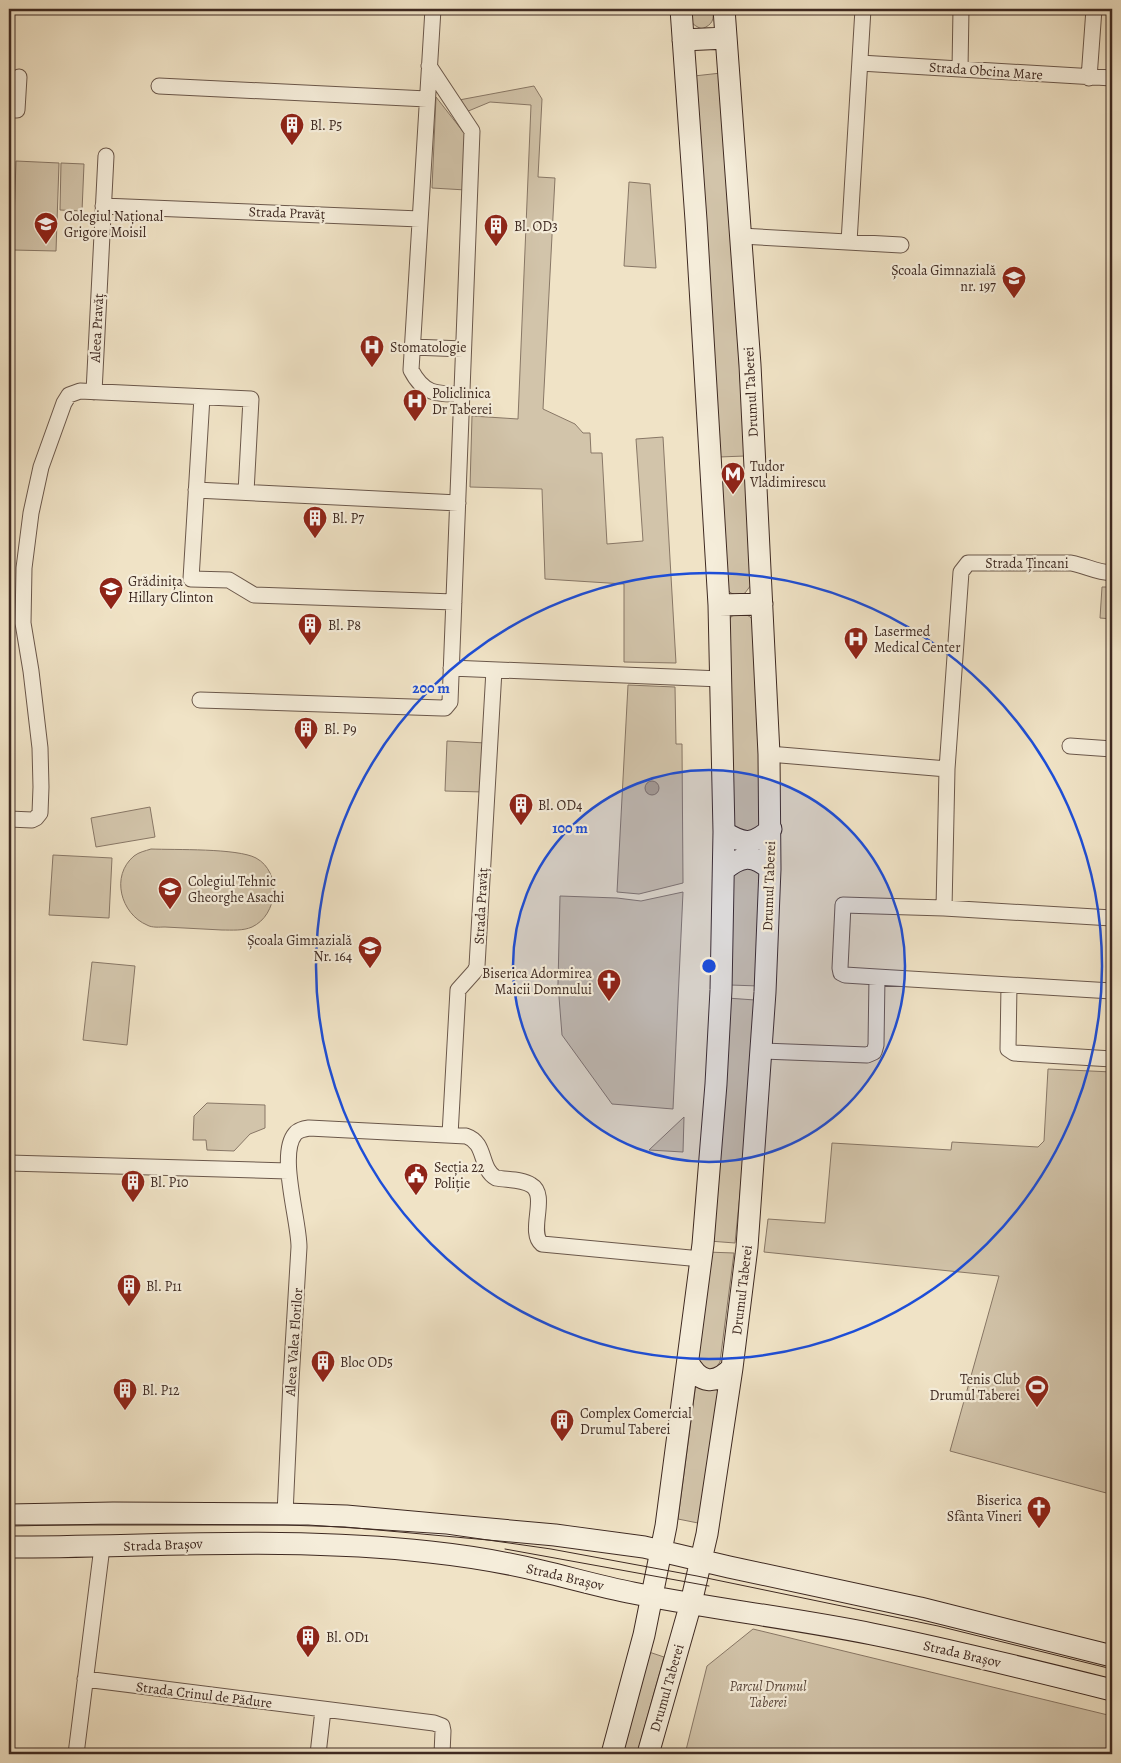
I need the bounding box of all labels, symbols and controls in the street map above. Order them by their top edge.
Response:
street label: Strada Obcina Mare [928,58,1044,84]
building icon: Bl. P5 [279,112,305,146]
place label: Bl. P5 [310,116,342,135]
street label: Strada Pravăț [248,202,326,224]
place label: Colegiul Național Grigore Moisil [64,207,164,242]
school or university icon: Colegiul Național Grigore Moisil [33,211,59,245]
building icon: Bl. OD3 [483,213,509,247]
place label: Bl. OD3 [514,217,558,236]
place label: Școala Gimnazială nr. 197 [891,261,996,296]
school or university icon: Școala Gimnazială nr. 197 [1001,265,1027,299]
street label: Aleea Pravăț [86,292,108,364]
hospital icon: Stomatologie [359,334,385,368]
place label: Stomatologie [390,338,466,357]
street label: Drumul Taberei [739,346,763,438]
place label: Policlinica Dr Taberei [432,384,492,419]
hospital icon: Policlinica Dr Taberei [402,388,428,422]
place label: Tudor Vladimirescu [749,457,826,492]
metro station icon: Tudor Vladimirescu [720,461,746,495]
building icon: Bl. P7 [302,505,328,539]
place label: Bl. P7 [332,509,364,528]
street label: Strada Țincani [985,554,1069,573]
place label: Grădinița Hillary Clinton [128,572,214,607]
school or university icon: Grădinița Hillary Clinton [98,576,124,610]
building icon: Bl. P8 [297,612,323,646]
place label: Bl. P8 [328,616,361,635]
place label: Lasermed Medical Center [874,622,961,657]
hospital icon: Lasermed Medical Center [843,626,869,660]
text: 200 m [412,678,450,698]
building icon: Bl. P9 [293,716,319,750]
place label: Bl. P9 [324,720,357,739]
building icon: Bl. OD4 [508,792,534,826]
place label: Bl. OD4 [538,796,582,815]
text: 100 m [552,818,588,838]
street label: Drumul Taberei [758,840,780,932]
street label: Strada Pravăț [470,867,493,945]
place label: Colegiul Tehnic Gheorghe Asachi [188,872,285,907]
school or university icon: Colegiul Tehnic Gheorghe Asachi [157,876,183,910]
place label: Școala Gimnazială Nr. 164 [247,931,352,966]
school or university icon: Școala Gimnazială Nr. 164 [357,935,383,969]
centre of rings [700,957,718,975]
place label: Biserica Adormirea Maicii Domnului [482,964,592,999]
church icon: Biserica Adormirea Maicii Domnului [596,968,622,1002]
place label: Secția 22 Poliție [434,1158,485,1193]
public building icon: Secția 22 Poliție [403,1162,429,1196]
building icon: Bl. P10 [120,1169,146,1203]
place label: Bl. P10 [150,1173,189,1192]
street label: Drumul Taberei [727,1244,757,1336]
building icon: Bl. P11 [116,1273,142,1307]
place label: Bl. P11 [146,1277,182,1296]
street label: Aleea Valea Florilor [281,1286,307,1398]
building icon: Bloc OD5 [310,1349,336,1383]
place label: Bloc OD5 [340,1353,393,1372]
place label: Tenis Club Drumul Taberei [930,1370,1020,1405]
sports icon: Tenis Club Drumul Taberei [1024,1374,1050,1408]
building icon: Bl. P12 [112,1377,138,1411]
place label: Bl. P12 [142,1381,180,1400]
place label: Complex Comercial Drumul Taberei [580,1404,692,1439]
building icon: Complex Comercial Drumul Taberei [549,1408,575,1442]
place label: Biserica Sfânta Vineri [947,1491,1022,1526]
church icon: Biserica Sfânta Vineri [1026,1495,1052,1529]
street label: Strada Brașov [123,1534,204,1556]
street label: Strada Brașov [524,1559,606,1595]
building icon: Bl. OD1 [295,1624,321,1658]
place label: Bl. OD1 [326,1628,369,1647]
street label: Strada Brașov [921,1636,1003,1672]
street label: Drumul Taberei [645,1642,689,1734]
street label: Strada Crinul de Pădure [135,1677,273,1713]
park label: Parcul Drumul Taberei [729,1677,807,1712]

